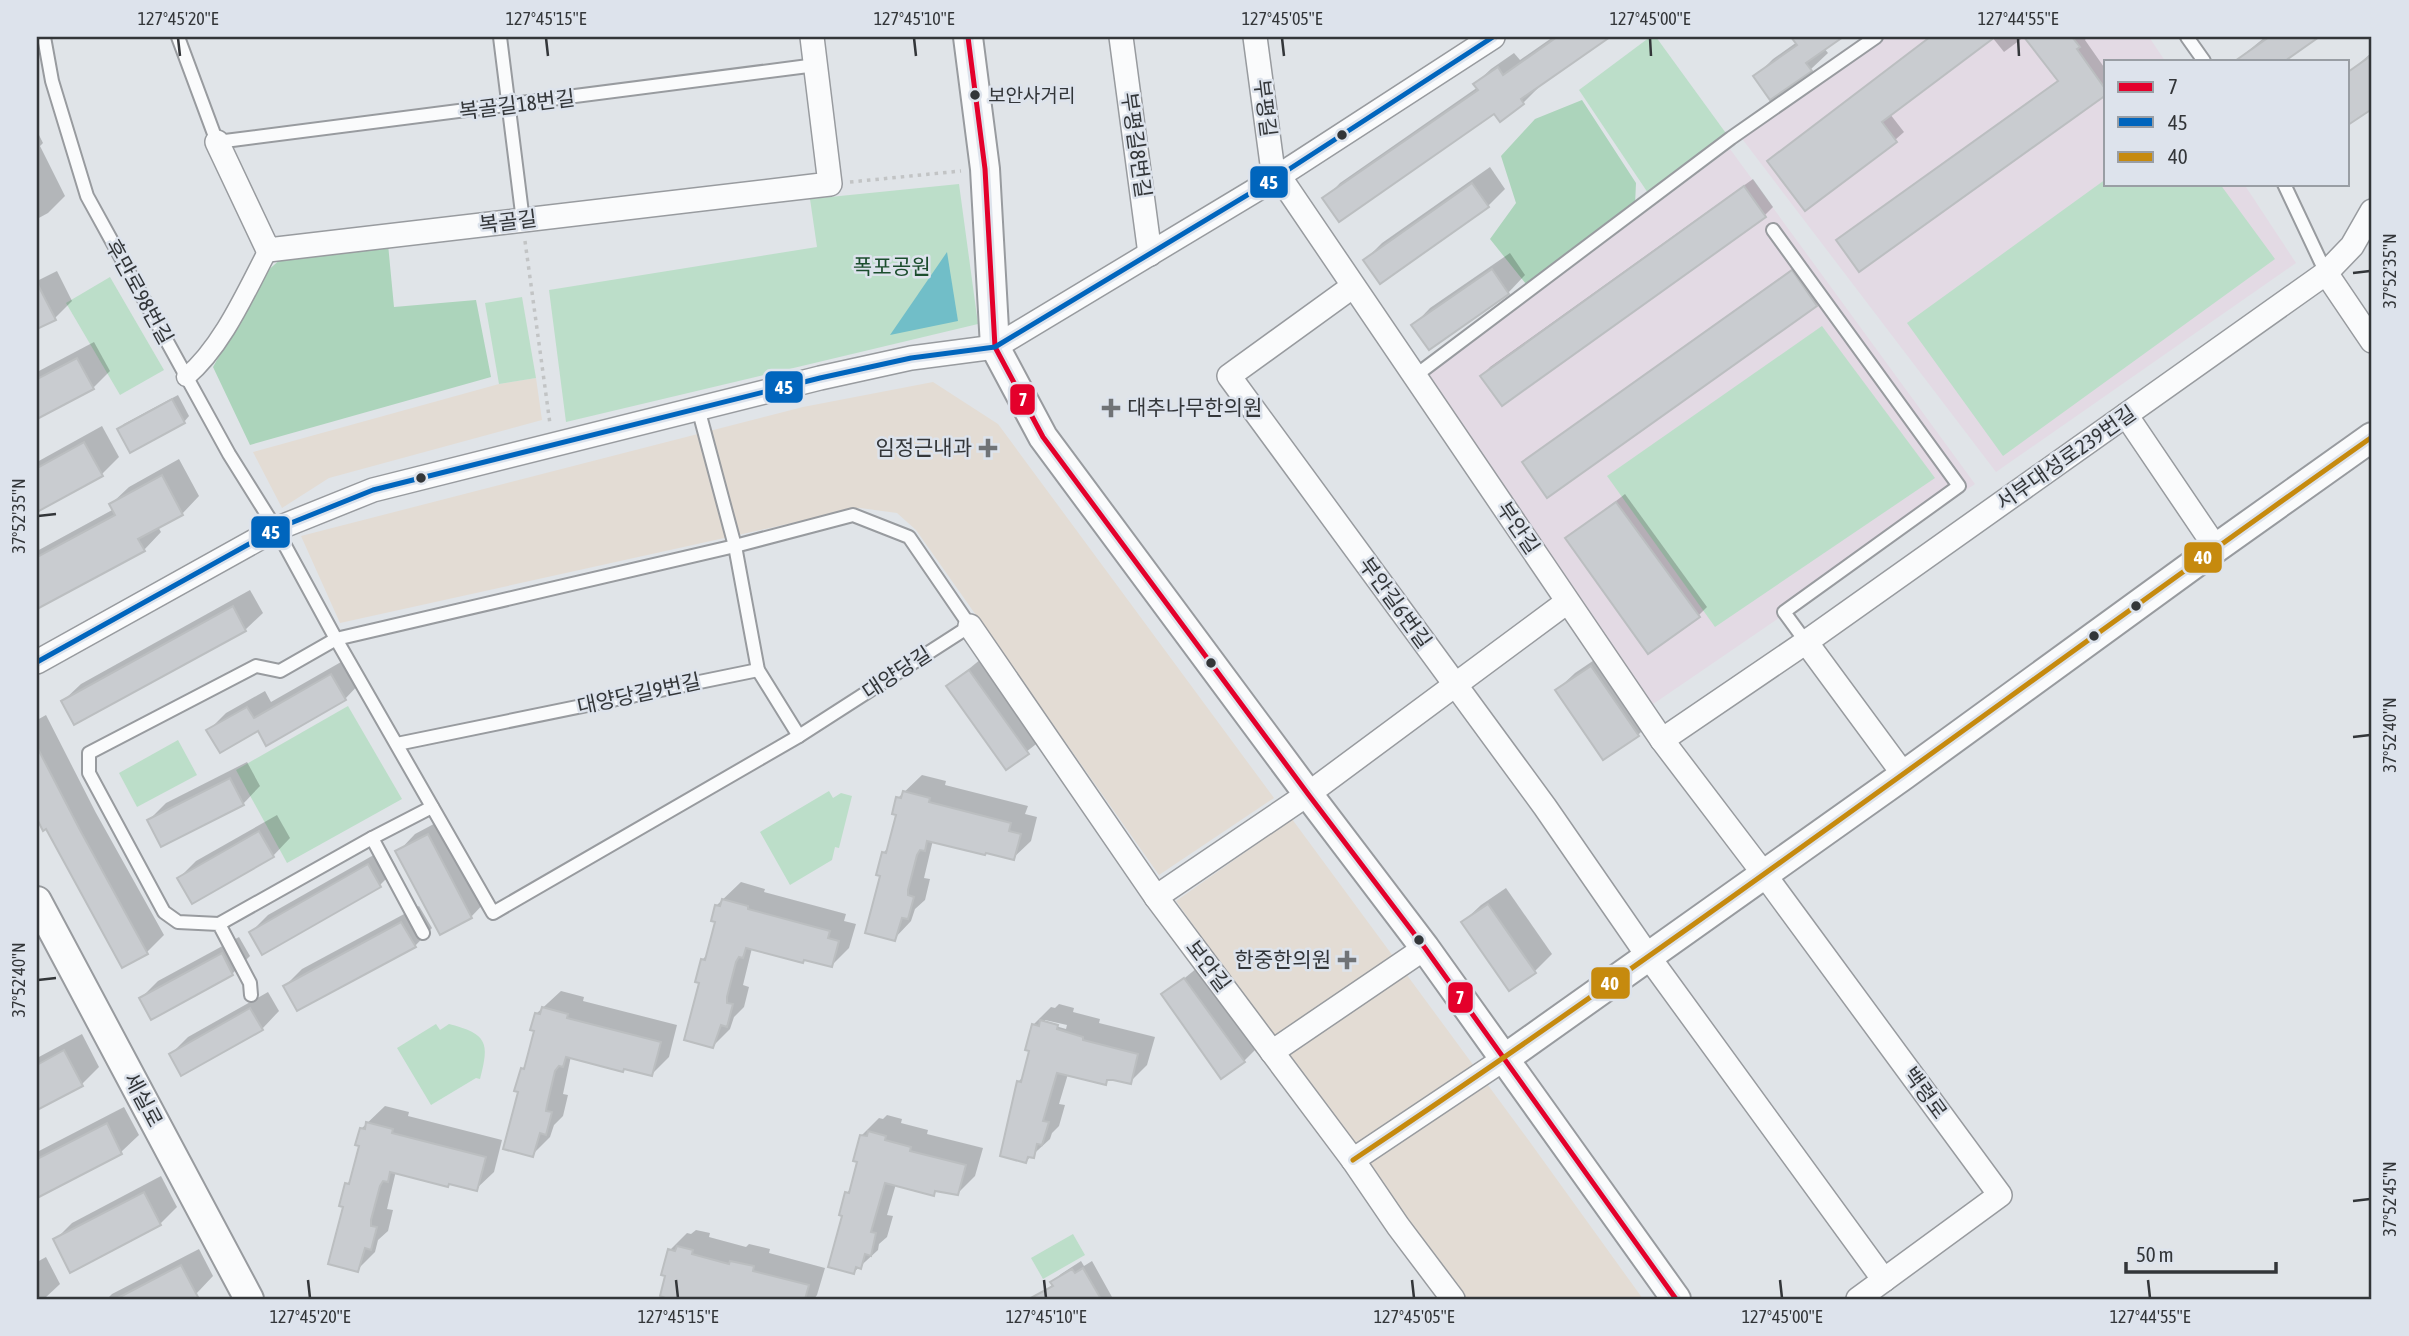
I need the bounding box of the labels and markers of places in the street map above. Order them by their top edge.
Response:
place label: 보안사거리 [988,84,1075,106]
marker: 보안사거리 [968,88,982,102]
unlabelled marker [1335,128,1349,142]
place label: 대추나무한의원 [1127,395,1262,419]
marker: 대추나무한의원 [1101,398,1121,418]
place label: 임정근내과 [875,435,972,459]
marker: 임정근내과 [978,438,998,458]
unlabelled marker [414,471,428,485]
unlabelled marker [2129,599,2143,613]
unlabelled marker [2087,629,2101,643]
unlabelled marker [1204,656,1218,670]
unlabelled marker [1412,933,1426,947]
place label: 한중한의원 [1234,947,1331,971]
marker: 한중한의원 [1337,950,1357,970]

